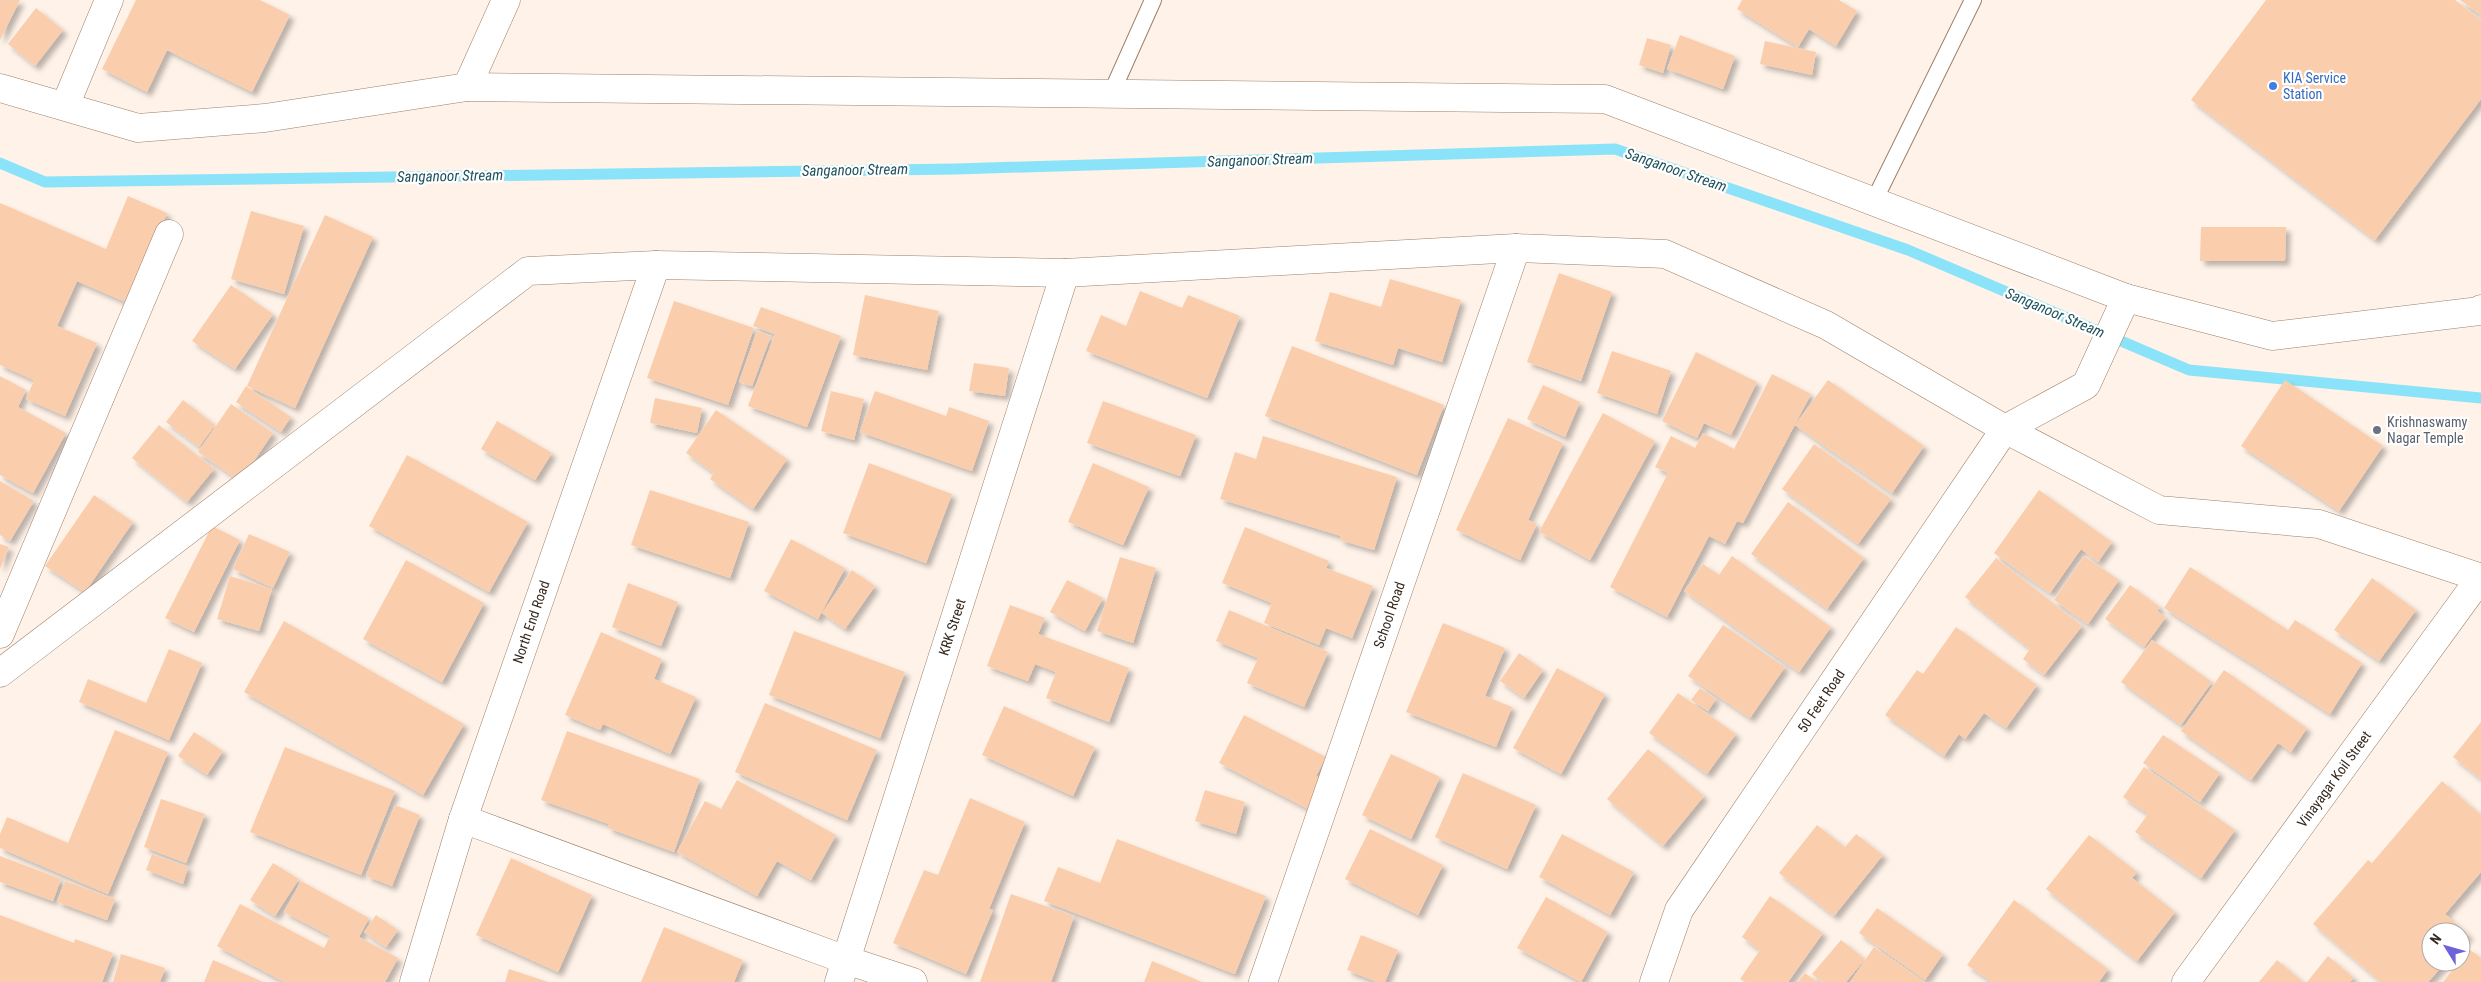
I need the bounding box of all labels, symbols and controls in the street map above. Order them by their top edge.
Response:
place label: KIA Service Station [2283,70,2346,102]
marker: KIA Service Station [2267,80,2279,92]
water label: Sanganoor Stream [1623,144,1729,196]
water label: Sanganoor Stream [1207,149,1313,171]
water label: Sanganoor Stream [802,160,908,180]
water label: Sanganoor Stream [397,166,503,186]
water label: Sanganoor Stream [2003,284,2107,342]
place label: Krishnaswamy Nagar Temple [2387,414,2467,446]
marker: Krishnaswamy Nagar Temple [2371,424,2383,436]
street label: North End Road [509,579,553,665]
street label: School Road [1370,580,1408,650]
street label: KRK Street [935,597,969,657]
street label: 50 Feet Road [1794,667,1848,735]
street label: Vinayagar Koil Street [2294,728,2374,830]
north arrow [2421,922,2471,972]
text: N [2427,931,2445,947]

